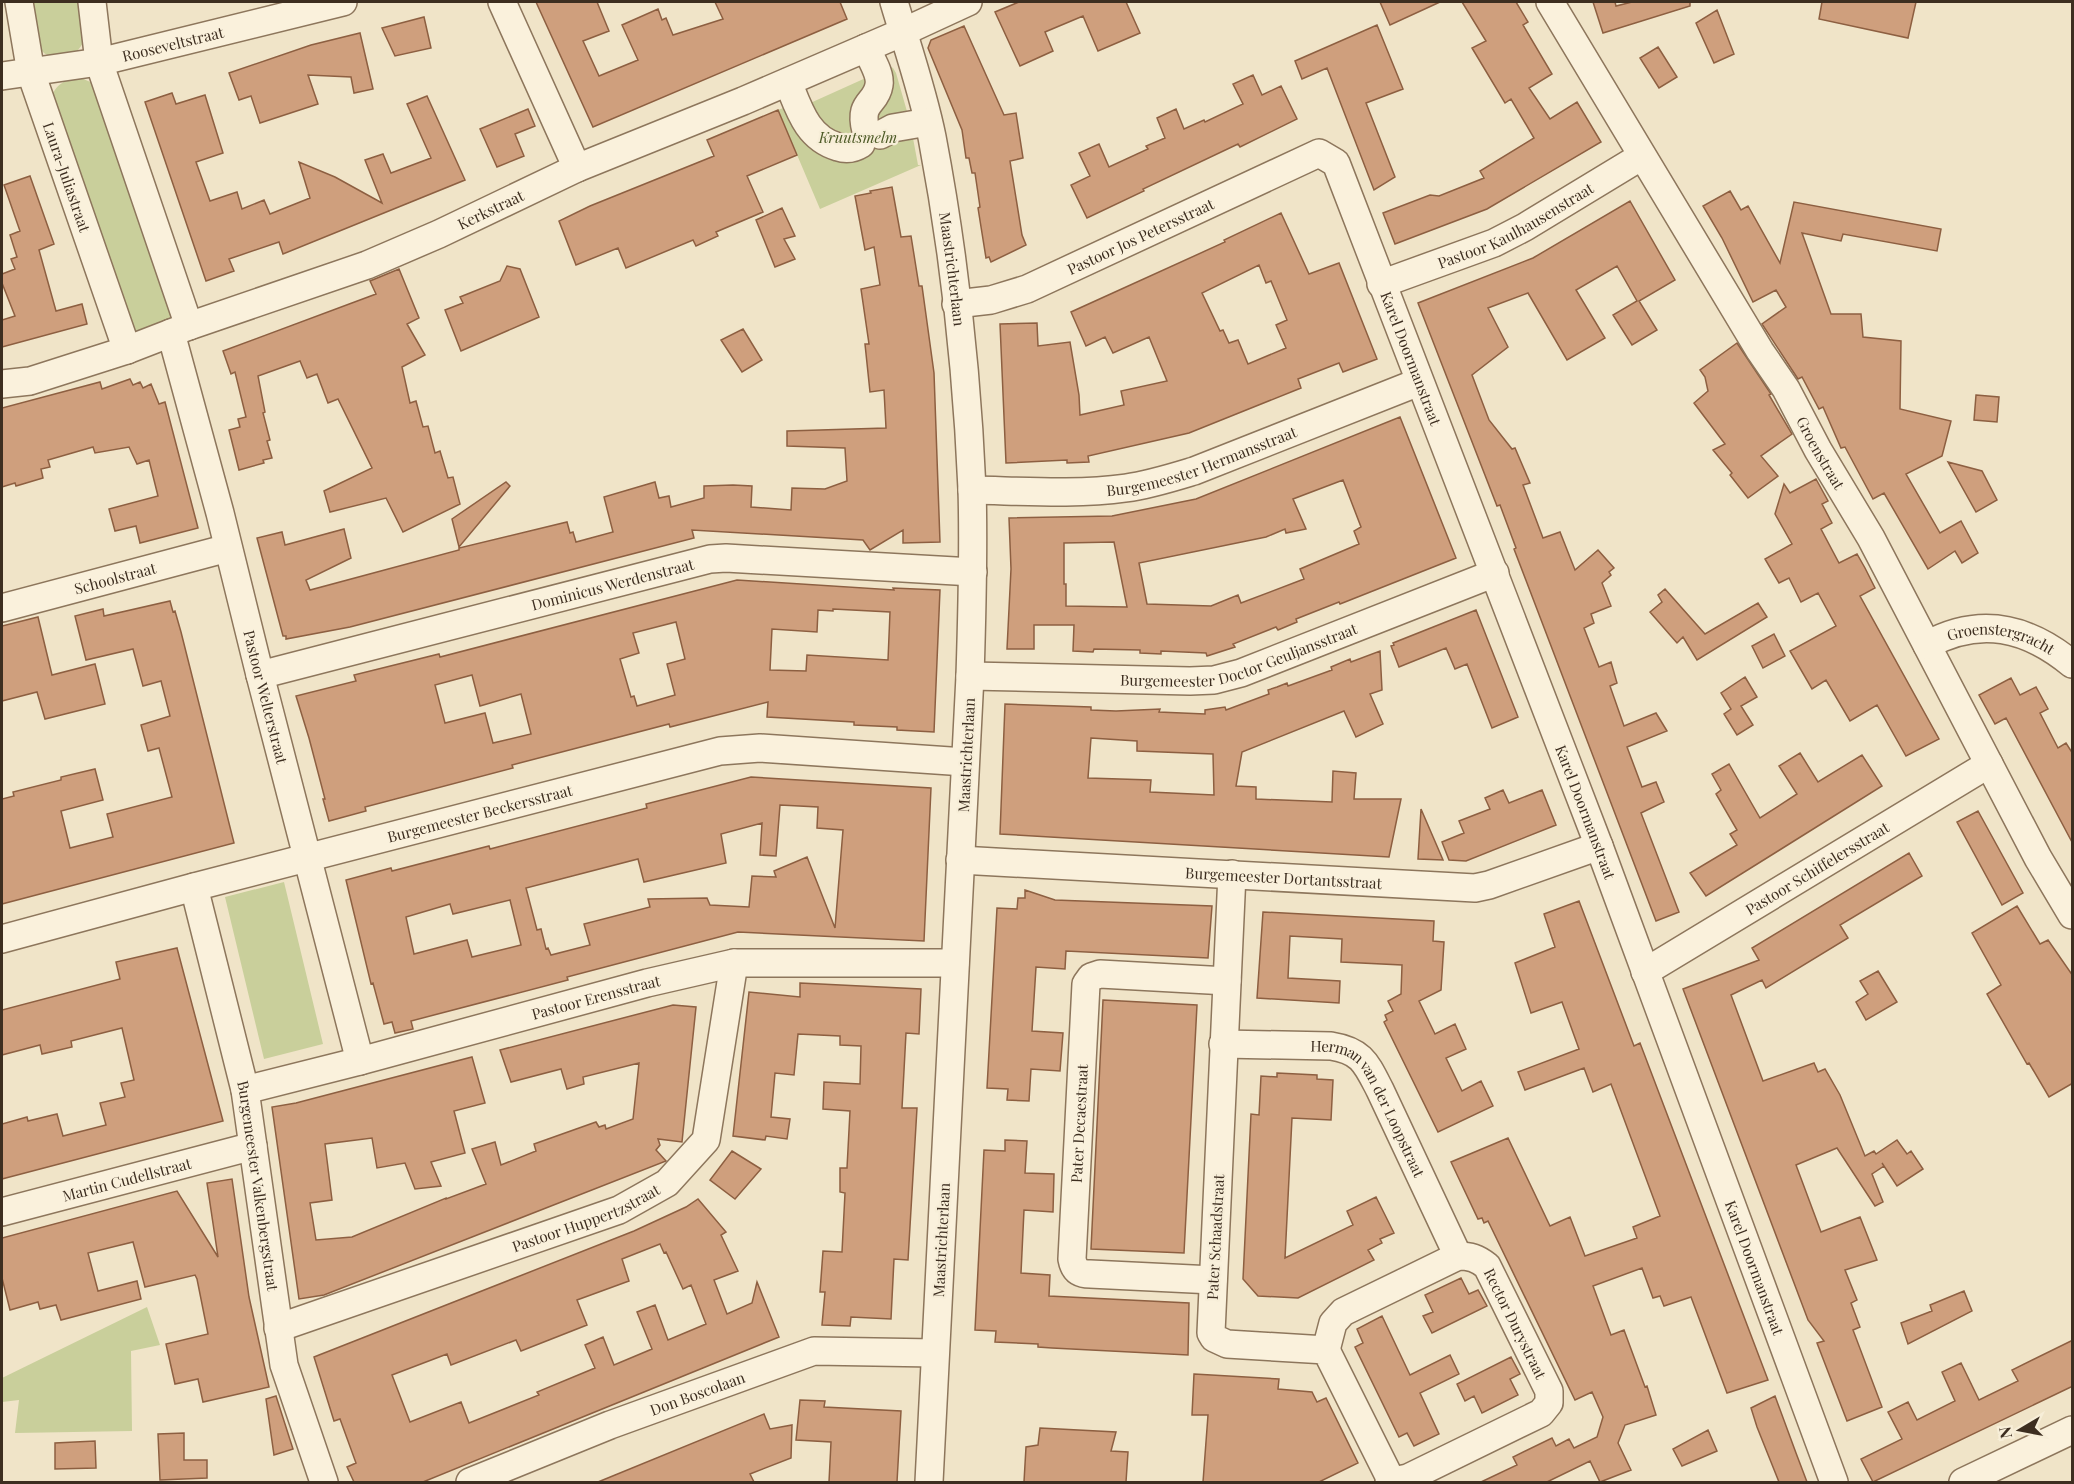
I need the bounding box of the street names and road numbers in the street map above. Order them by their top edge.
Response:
street label: Rooseveltstraat [120,22,226,66]
street label: Laura-Juliastraat [39,119,96,235]
street label: Pastoor Kaulhausenstraat [1435,178,1598,273]
street label: Kerkstraat [454,185,527,234]
street label: Pastoor Jos Petersstraat [1064,193,1218,279]
street label: Maastrichterlaan [935,211,970,327]
street label: Karel Doormanstraat [1376,288,1446,429]
street label: Groenstraat [1792,413,1850,494]
street label: Burgemeester Hermansstraat [1105,421,1300,500]
street label: Dominicus Werdenstraat [529,553,696,615]
street label: Schoolstraat [72,557,159,598]
street label: Burgemeester Doctor Geuljansstraat [1120,618,1361,691]
street label: Groenstergracht [1944,618,2059,659]
street label: Pastoor Welterstraat [239,628,293,766]
street label: Maastrichterlaan [953,697,979,813]
street label: Karel Doormanstraat [1551,742,1621,882]
street label: Burgemeester Beckersstraat [385,779,575,847]
street label: Pastoor Schiffelersstraat [1741,816,1893,919]
street label: Burgemeester Dortantsstraat [1185,862,1383,893]
street label: Pastoor Erensstraat [529,970,663,1024]
street label: Herman van der Loopstraat [1310,1036,1430,1181]
street label: Pater Decaestraat [1066,1063,1092,1183]
street label: Burgemeester Valkenbergstraat [233,1078,283,1293]
street label: Martin Cudellstraat [60,1152,194,1206]
street label: Pater Schaadstraat [1202,1173,1228,1300]
street label: Pastoor Huppertzstraat [509,1179,664,1256]
street label: Maastrichterlaan [928,1182,954,1298]
street label: Karel Doormanstraat [1721,1197,1789,1338]
street label: Rector Durystraat [1480,1265,1552,1383]
street label: Don Boscolaan [647,1367,748,1420]

